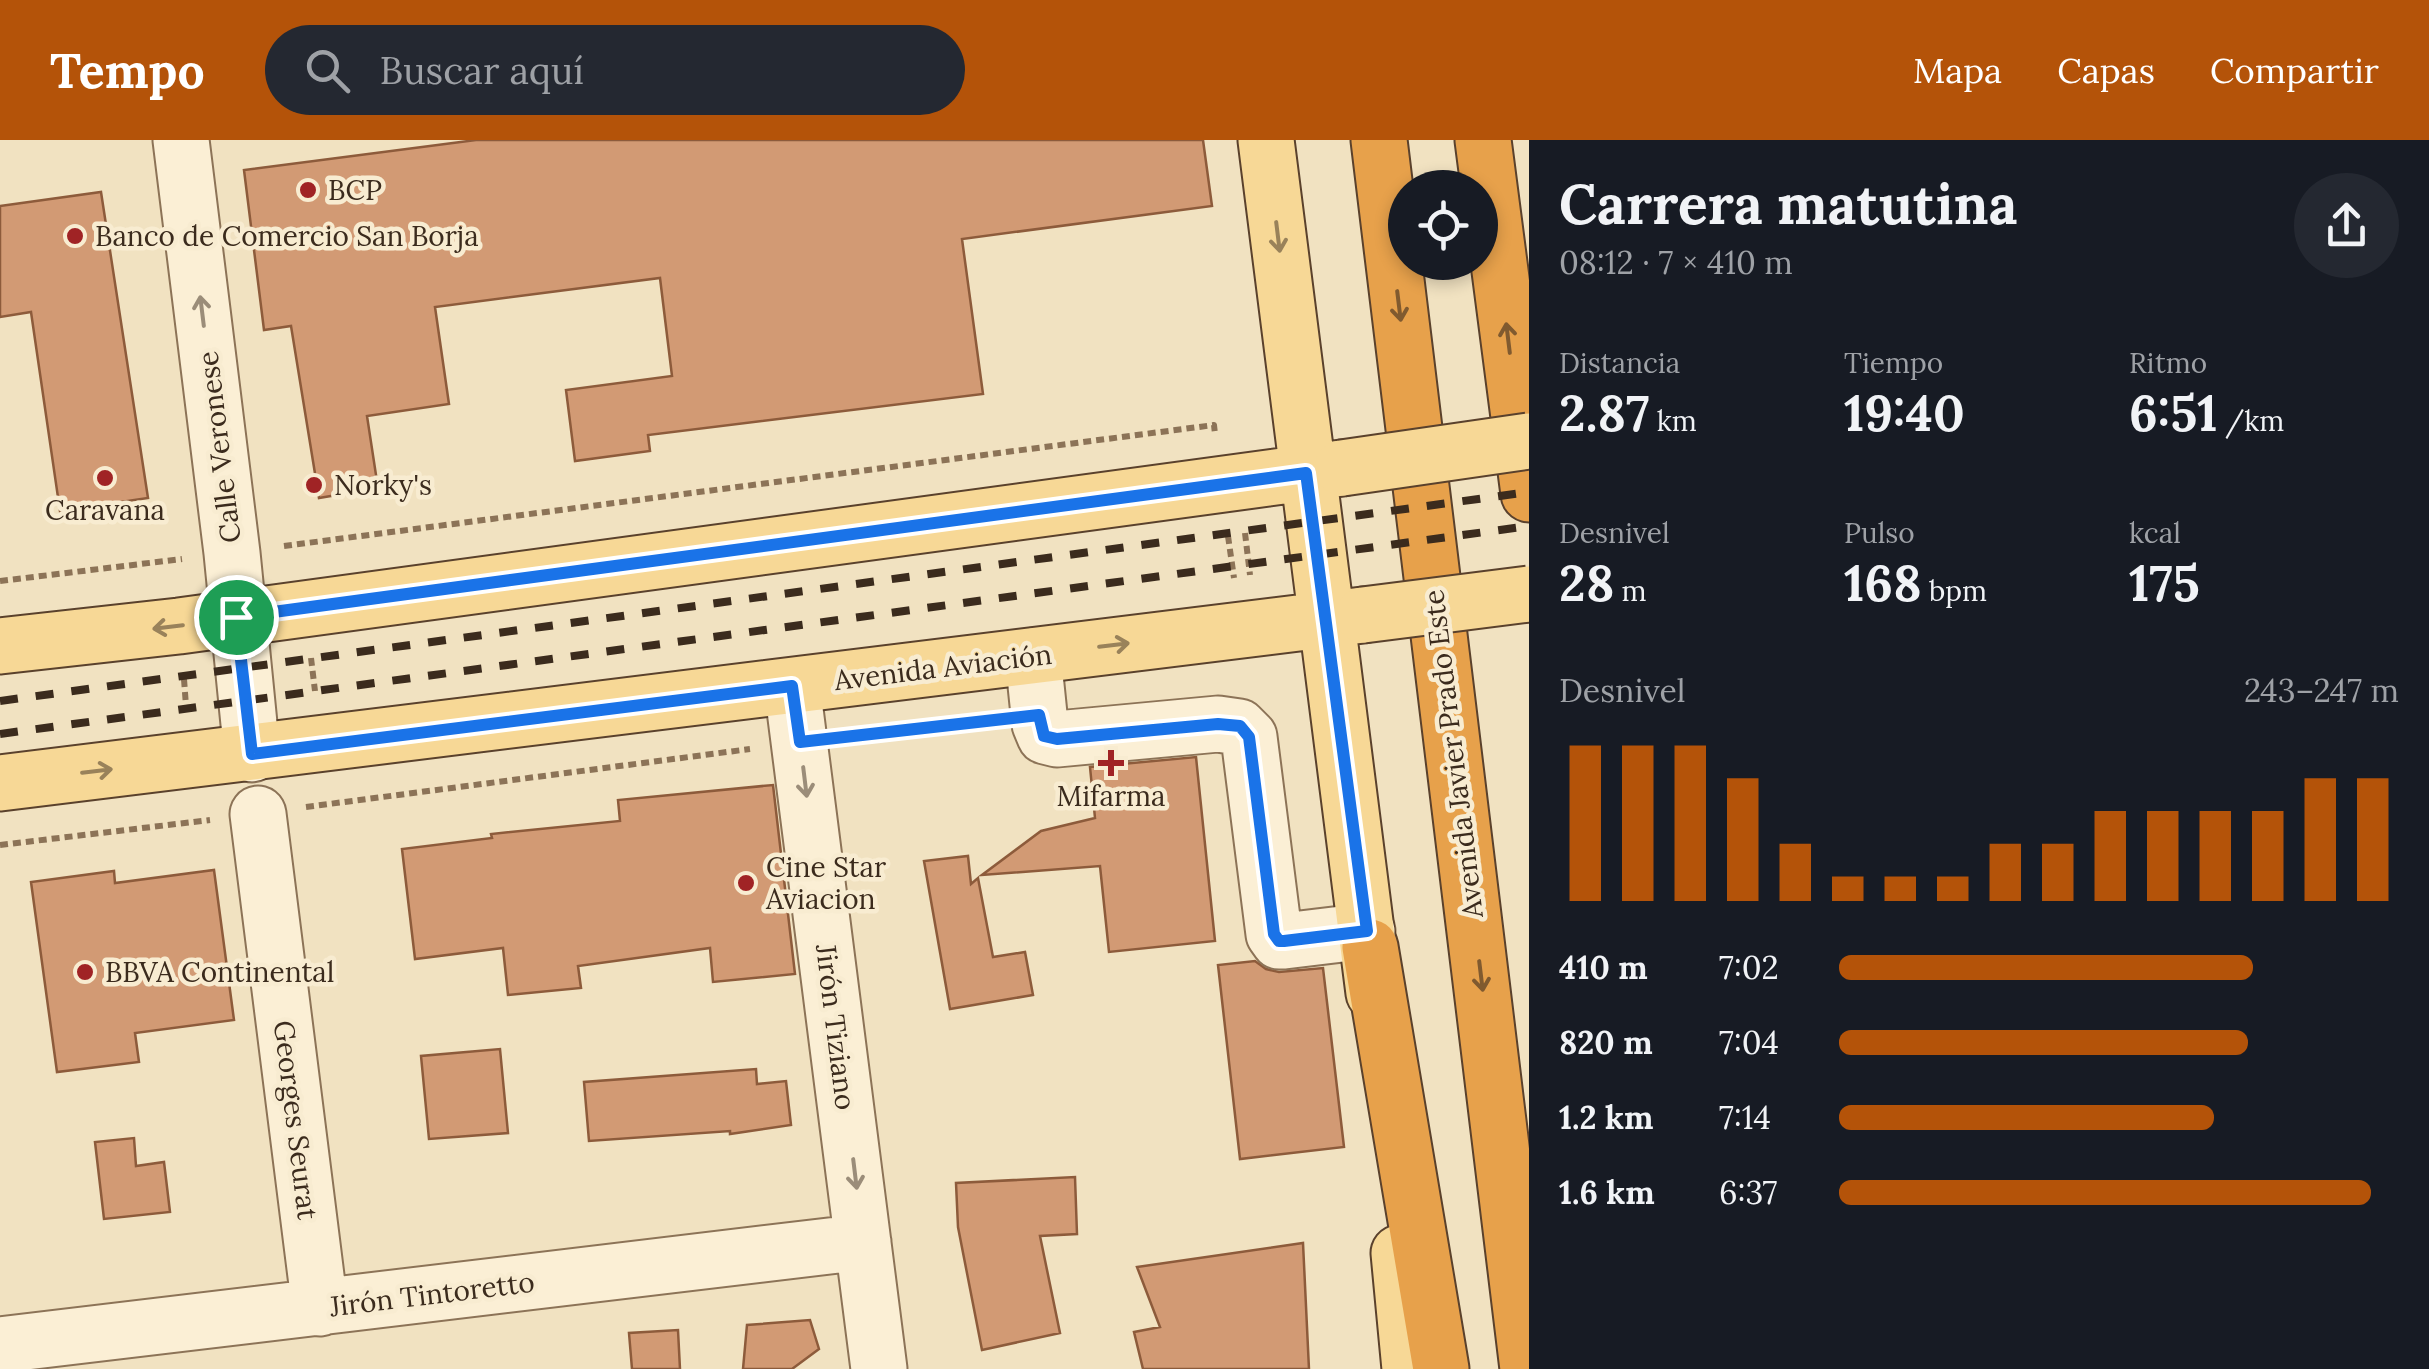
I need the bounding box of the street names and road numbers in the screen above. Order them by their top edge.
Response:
street label: Calle Veronese [189,349,249,545]
street label: Avenida Javier Prado Este [1415,588,1491,921]
street label: Avenida Aviación [831,636,1054,698]
street label: Jirón Tiziano [808,941,864,1112]
street label: Georges Seurat [266,1018,326,1222]
street label: Jirón Tintoretto [327,1264,536,1325]

